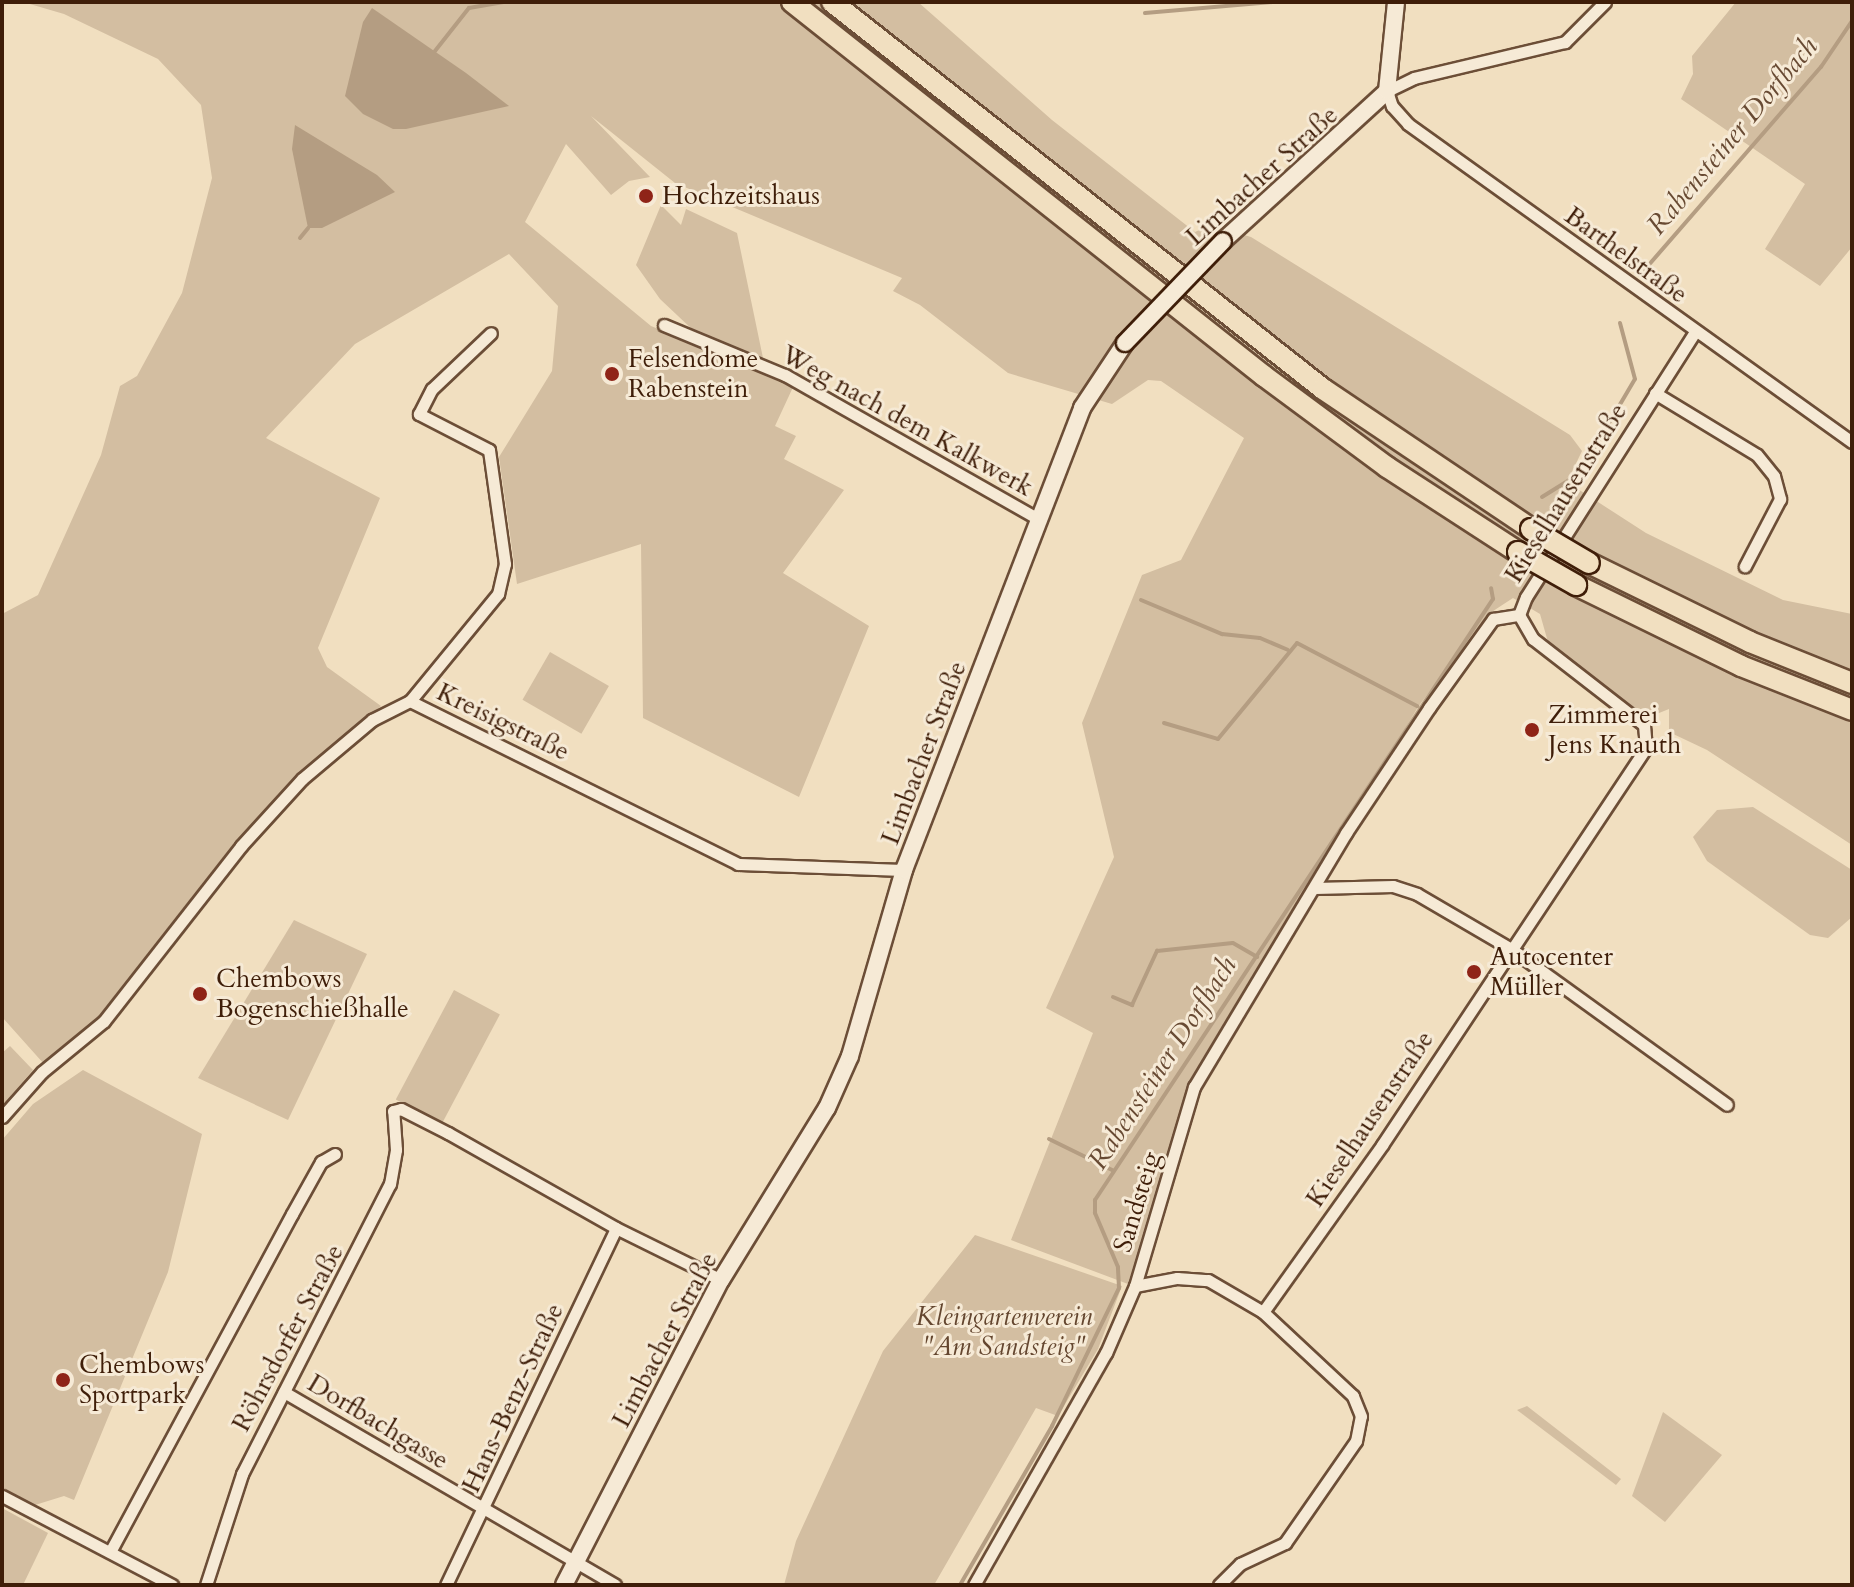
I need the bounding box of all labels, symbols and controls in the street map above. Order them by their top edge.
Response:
water label: Rabensteiner Dorfbach [1640,30,1824,242]
street label: Limbacher Straße [1180,100,1344,252]
place label: Hochzeitshaus [662,180,820,212]
marker: Hochzeitshaus [637,187,655,205]
street label: Barthelstraße [1558,200,1694,310]
street label: Weg nach dem Kalkwerk [776,339,1038,503]
place label: Felsendome Rabenstein [628,343,758,404]
marker: Felsendome Rabenstein [603,365,621,383]
street label: Kieselhausenstraße [1498,398,1634,588]
street label: Limbacher Straße [875,657,973,849]
street label: Kreisigstraße [432,677,574,767]
place label: Zimmerei Jens Knauth [1548,699,1681,760]
marker: Zimmerei Jens Knauth [1523,721,1541,739]
place label: Autocenter Müller [1490,941,1613,1002]
water label: Rabensteiner Dorfbach [1081,950,1243,1176]
place label: Chembows Bogenschießhalle [216,963,409,1024]
marker: Autocenter Müller [1465,963,1483,981]
marker: Chembows Bogenschießhalle [191,985,209,1003]
street label: Kieselhausenstraße [1300,1025,1440,1213]
street label: Sandsteig [1107,1148,1167,1256]
street label: Röhrsdorfer Straße [226,1239,350,1437]
street label: Limbacher Straße [606,1247,724,1433]
street label: Hans-Benz-Straße [456,1299,570,1497]
park label: Kleingartenverein "Am Sandsteig" [916,1301,1092,1362]
place label: Chembows Sportpark [79,1349,204,1410]
street label: Dorfbachgasse [302,1368,454,1476]
marker: Chembows Sportpark [54,1371,72,1389]

